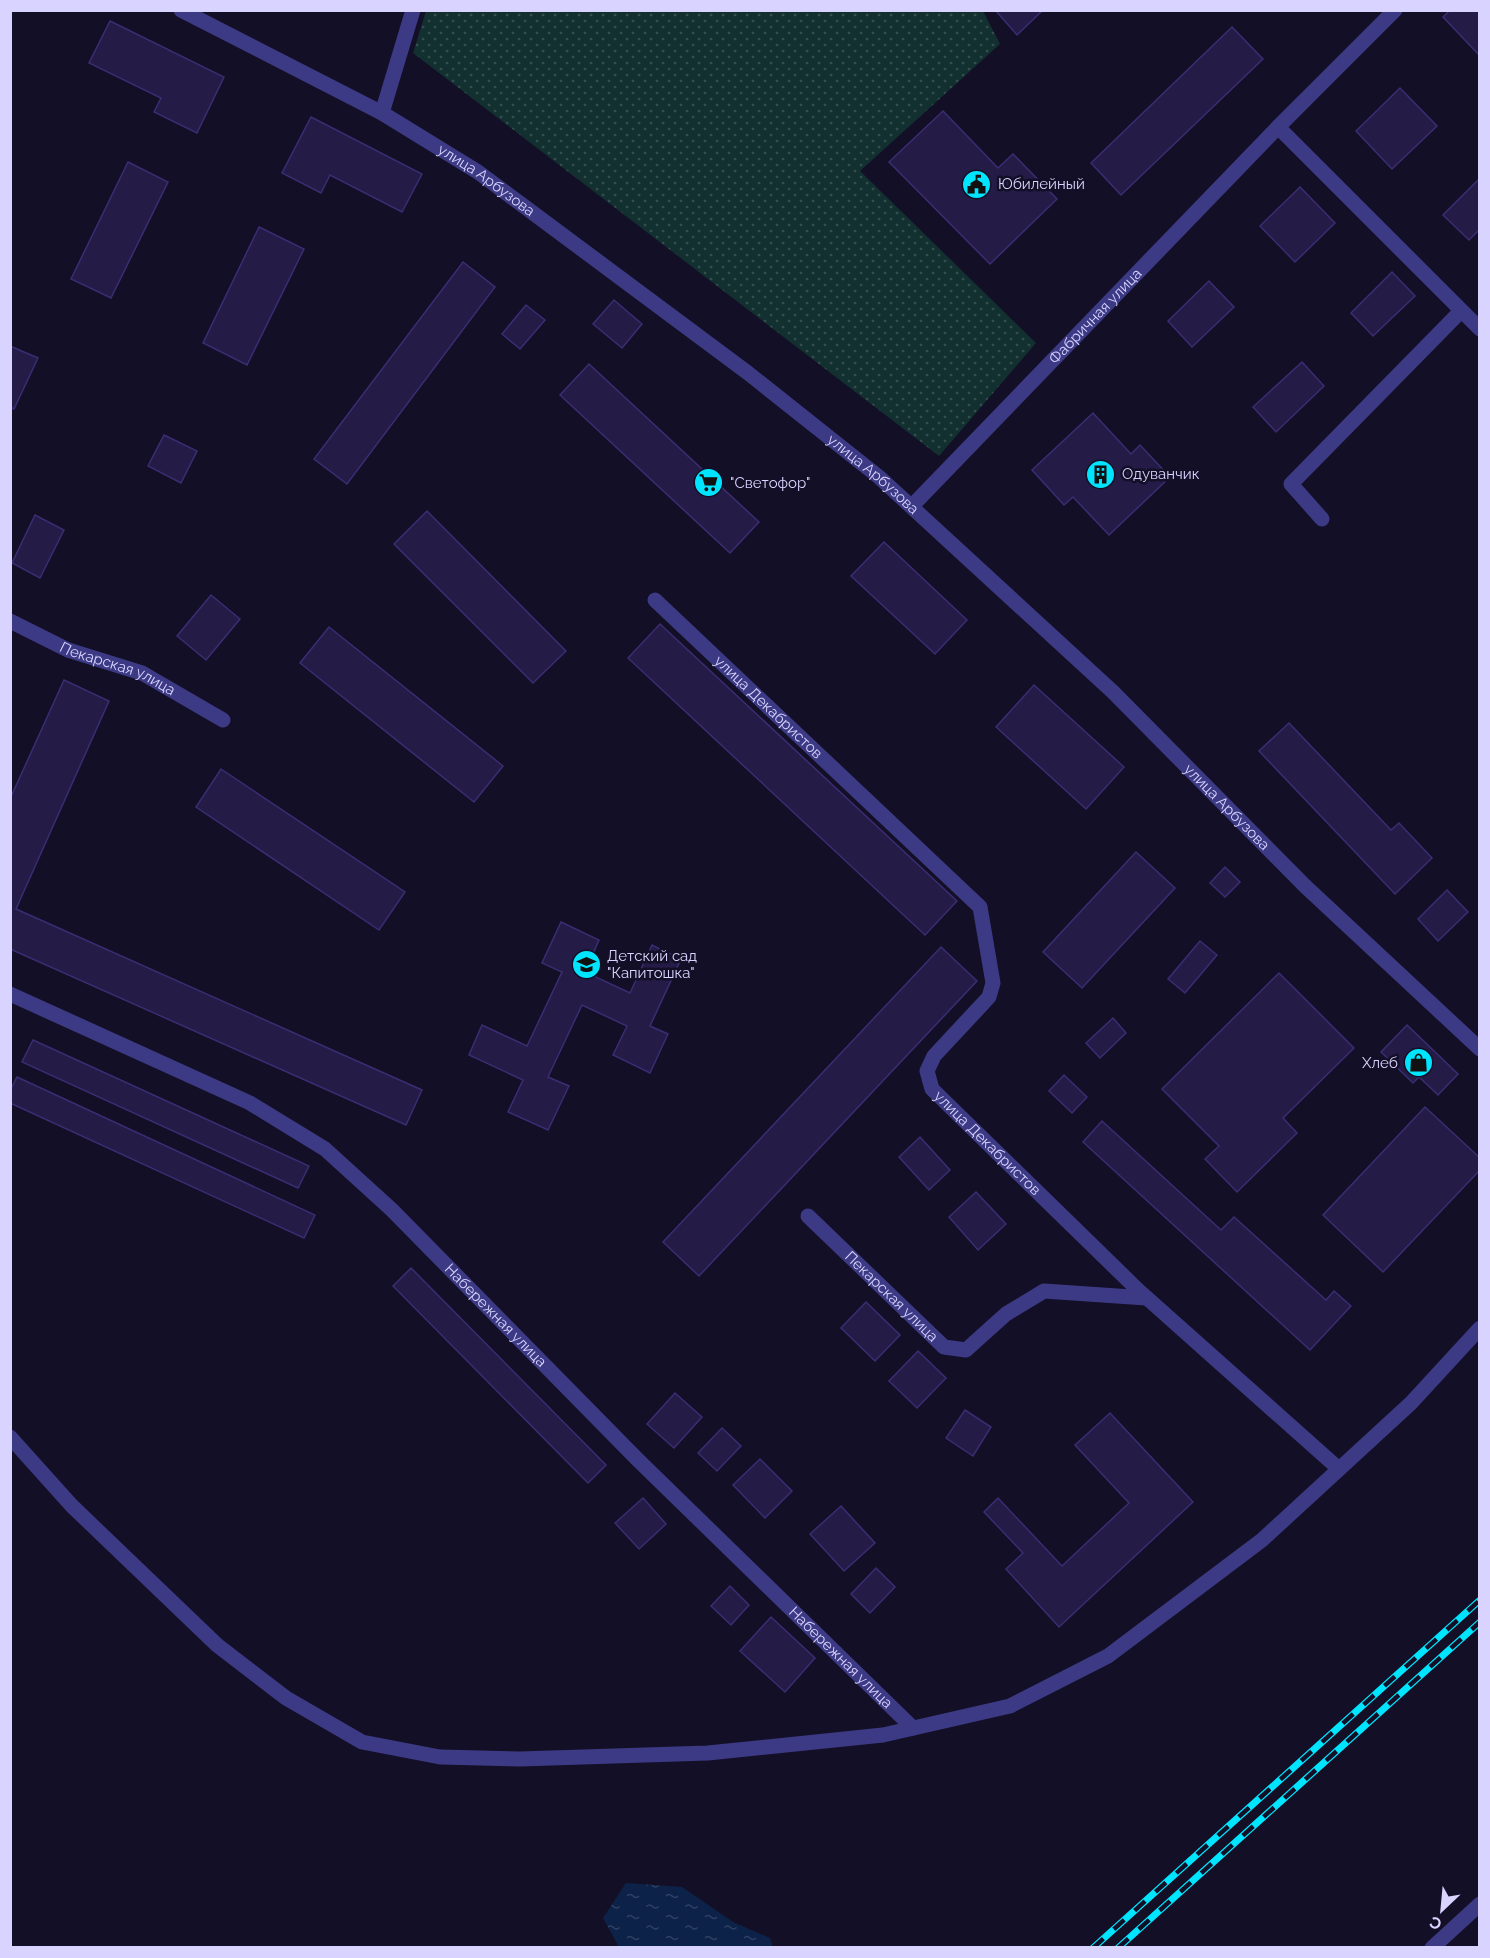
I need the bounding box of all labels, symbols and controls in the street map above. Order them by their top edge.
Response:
street label: улица Арбузова [434,140,538,220]
public building icon: Юбилейный [961,168,993,200]
place label: Юбилейный [998,175,1085,193]
street label: Фабричная улица [1045,265,1146,368]
street label: улица Арбузова [824,430,922,518]
building icon: Одуванчик [1085,458,1117,490]
place label: Одуванчик [1122,465,1200,483]
supermarket icon: "Светофор" [693,467,725,499]
place label: "Светофор" [730,474,810,492]
street label: Пекарская улица [57,638,179,699]
street label: улица Декабристов [711,652,826,762]
street label: улица Арбузова [1180,760,1273,854]
place label: Детский сад "Капитошка" [607,947,697,982]
school or university icon: Детский сад "Капитошка" [570,949,602,981]
shop icon: Хлеб [1403,1047,1435,1079]
place label: Хлеб [1362,1054,1398,1072]
street label: улица Декабристов [930,1087,1044,1199]
street label: Пекарская улица [841,1247,942,1346]
street label: Набережная улица [441,1260,550,1371]
street label: Набережная улица [785,1603,896,1712]
north arrow [1412,1880,1472,1940]
text: С [1427,1912,1445,1934]

